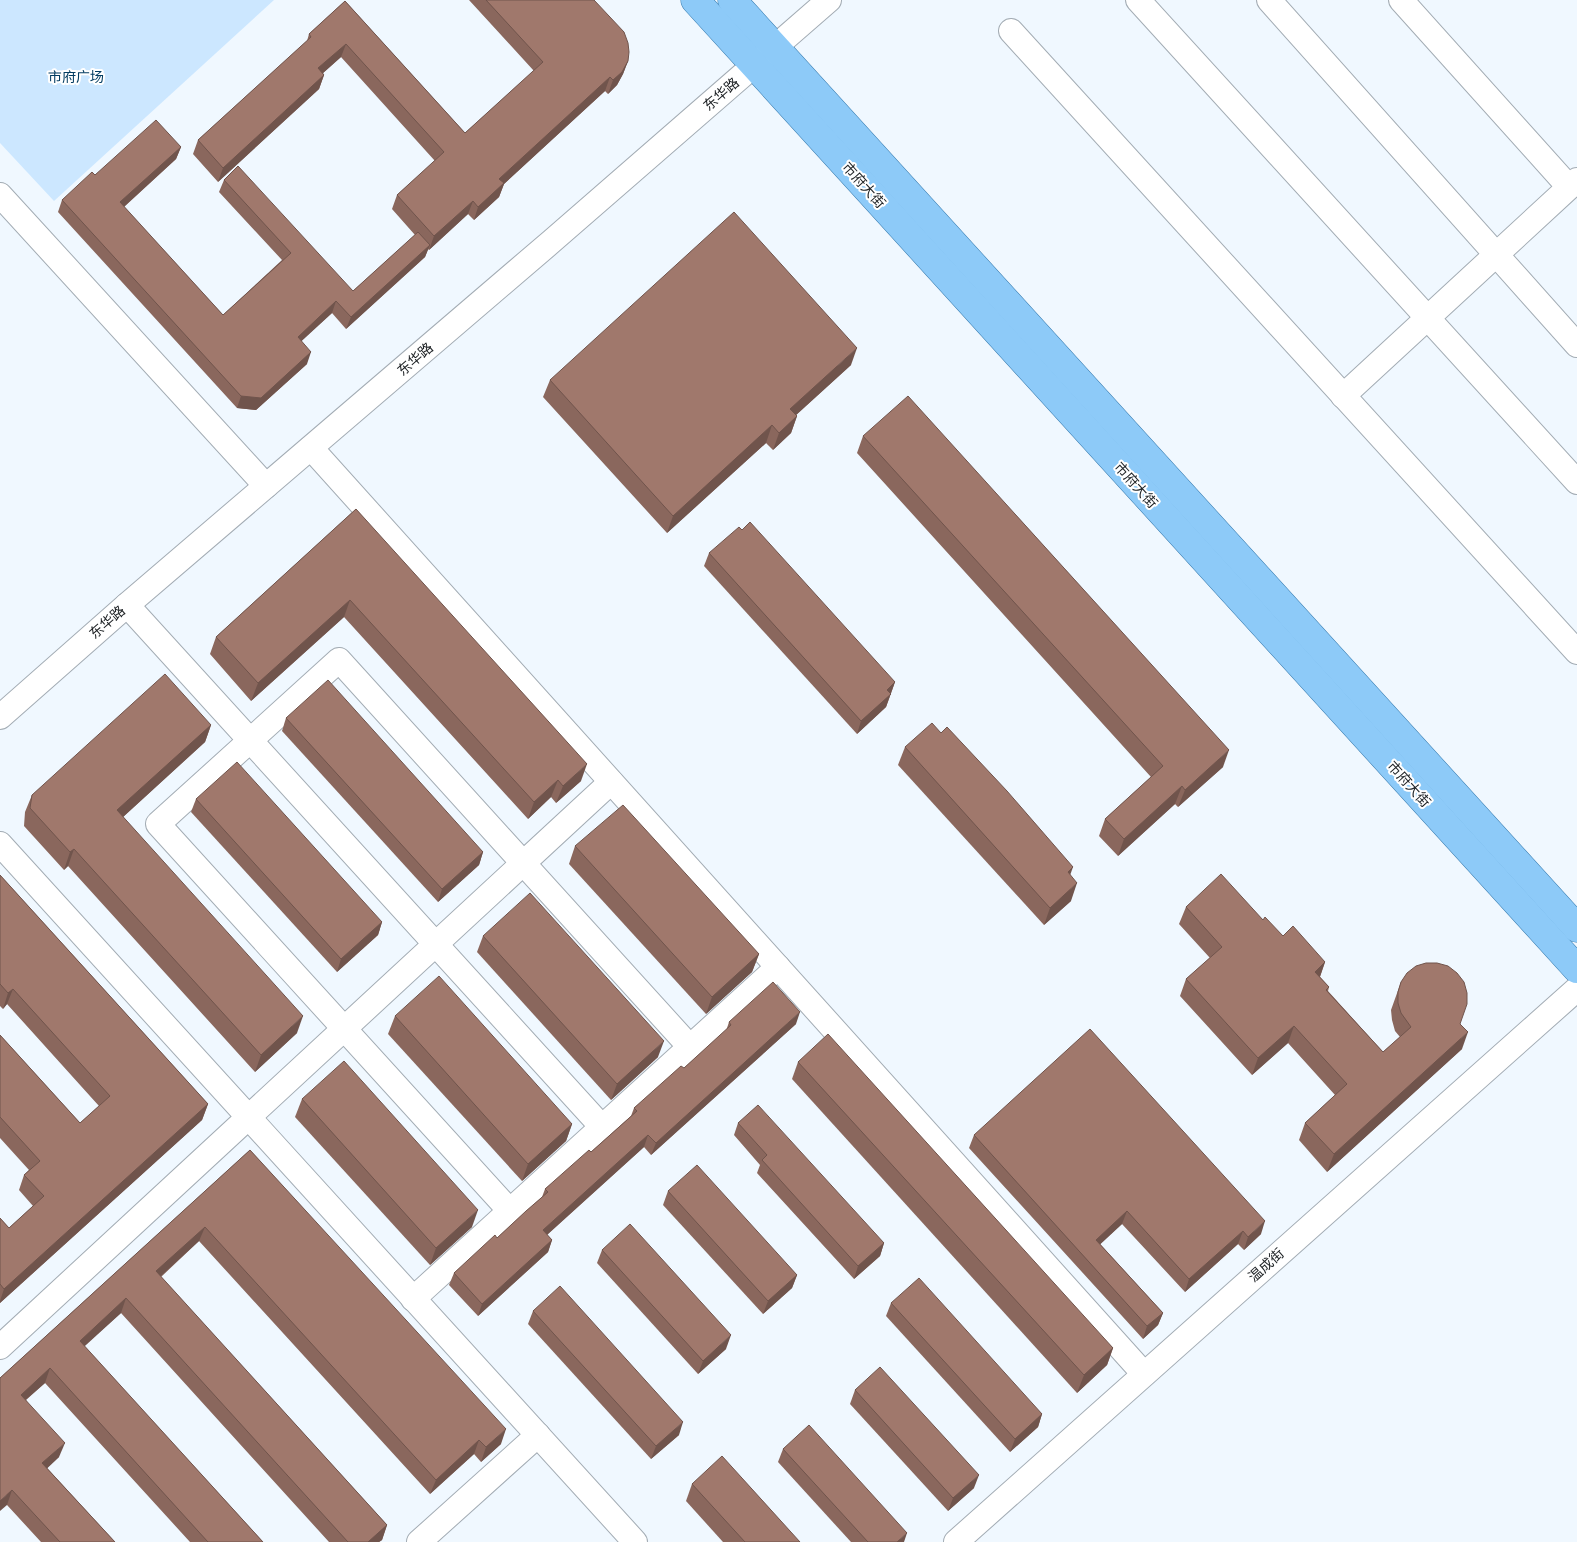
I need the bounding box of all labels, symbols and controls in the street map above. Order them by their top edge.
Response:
park label: 市府广场 [48,68,104,85]
street label: 东华路 [699,73,742,114]
street label: 市府大街 [839,158,889,211]
street label: 东华路 [393,338,436,379]
street label: 市府大街 [1111,458,1161,511]
street label: 东华路 [85,601,128,642]
street label: 市府大街 [1384,757,1434,810]
street label: 温成街 [1244,1244,1287,1285]

